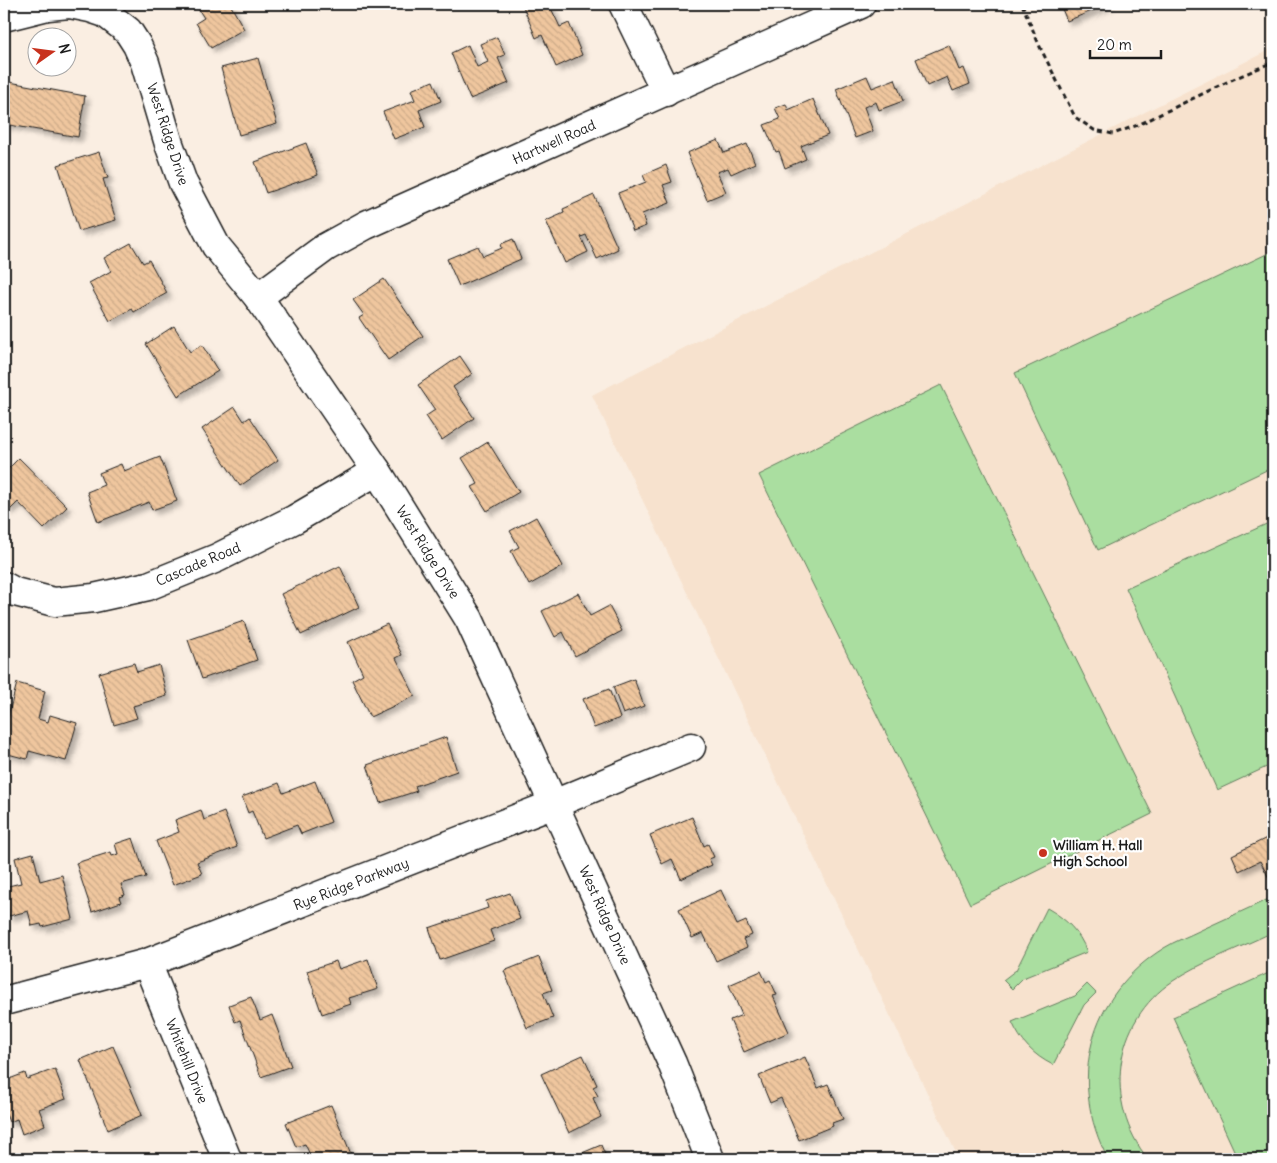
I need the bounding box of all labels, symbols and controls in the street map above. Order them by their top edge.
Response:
north arrow [28,28,78,78]
scale bar [1090,28,1161,60]
text: 20 m [1097,35,1132,54]
text: N [55,42,75,56]
street label: West Ridge Drive [143,81,193,187]
street label: Hartwell Road [509,116,599,168]
street label: West Ridge Drive [392,502,464,602]
street label: Cascade Road [153,538,243,590]
place label: William H. Hall High School [1053,836,1142,870]
marker: William H. Hall High School [1037,847,1049,859]
street label: Rye Ridge Parkway [291,854,411,914]
street label: West Ridge Drive [575,863,635,967]
street label: Whitehill Drive [162,1016,212,1106]

